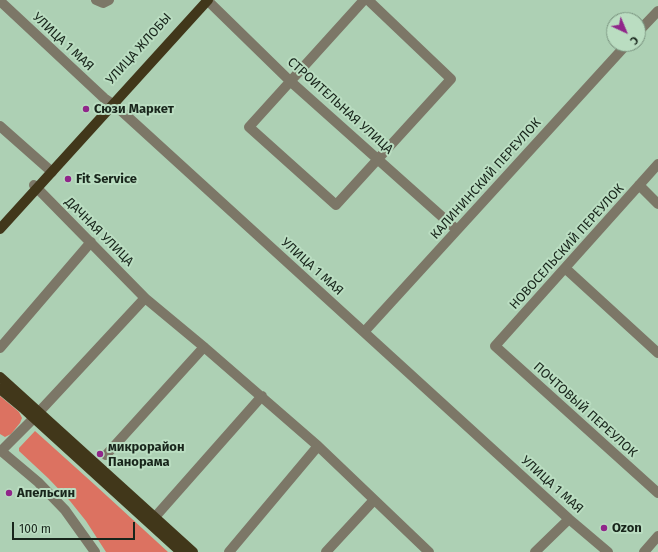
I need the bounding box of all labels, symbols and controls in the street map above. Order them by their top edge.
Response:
street label: УЛИЦА 1 МАЯ [29,10,97,74]
street label: УЛИЦА ЖЛОБЫ [103,10,175,88]
north arrow [606,12,646,52]
text: С [627,33,641,47]
street label: СТРОИТЕЛЬНАЯ УЛИЦА [284,54,396,158]
place label: Сюзи Маркет [94,101,174,117]
marker: Сюзи Маркет [81,104,91,114]
street label: КАЛИНИНСКИЙ ПЕРЕУЛОК [428,115,544,243]
place label: Fit Service [76,171,137,187]
marker: Fit Service [63,174,73,184]
street label: НОВОСЕЛЬСКИЙ ПЕРЕУЛОК [507,181,627,313]
street label: ДАЧНАЯ УЛИЦА [61,194,137,270]
street label: УЛИЦА 1 МАЯ [278,235,346,299]
street label: ПОЧТОВЫЙ ПЕРЕУЛОК [530,359,640,461]
place label: микрорайон Панорама [108,439,185,470]
marker: микрорайон Панорама [95,449,105,459]
street label: УЛИЦА 1 МАЯ [518,453,586,517]
place label: Апельсин [17,485,75,501]
marker: Апельсин [4,488,14,498]
scale bar [14,514,137,540]
place label: Ozon [612,520,642,536]
text: 100 m [19,522,51,536]
marker: Ozon [599,523,609,533]

